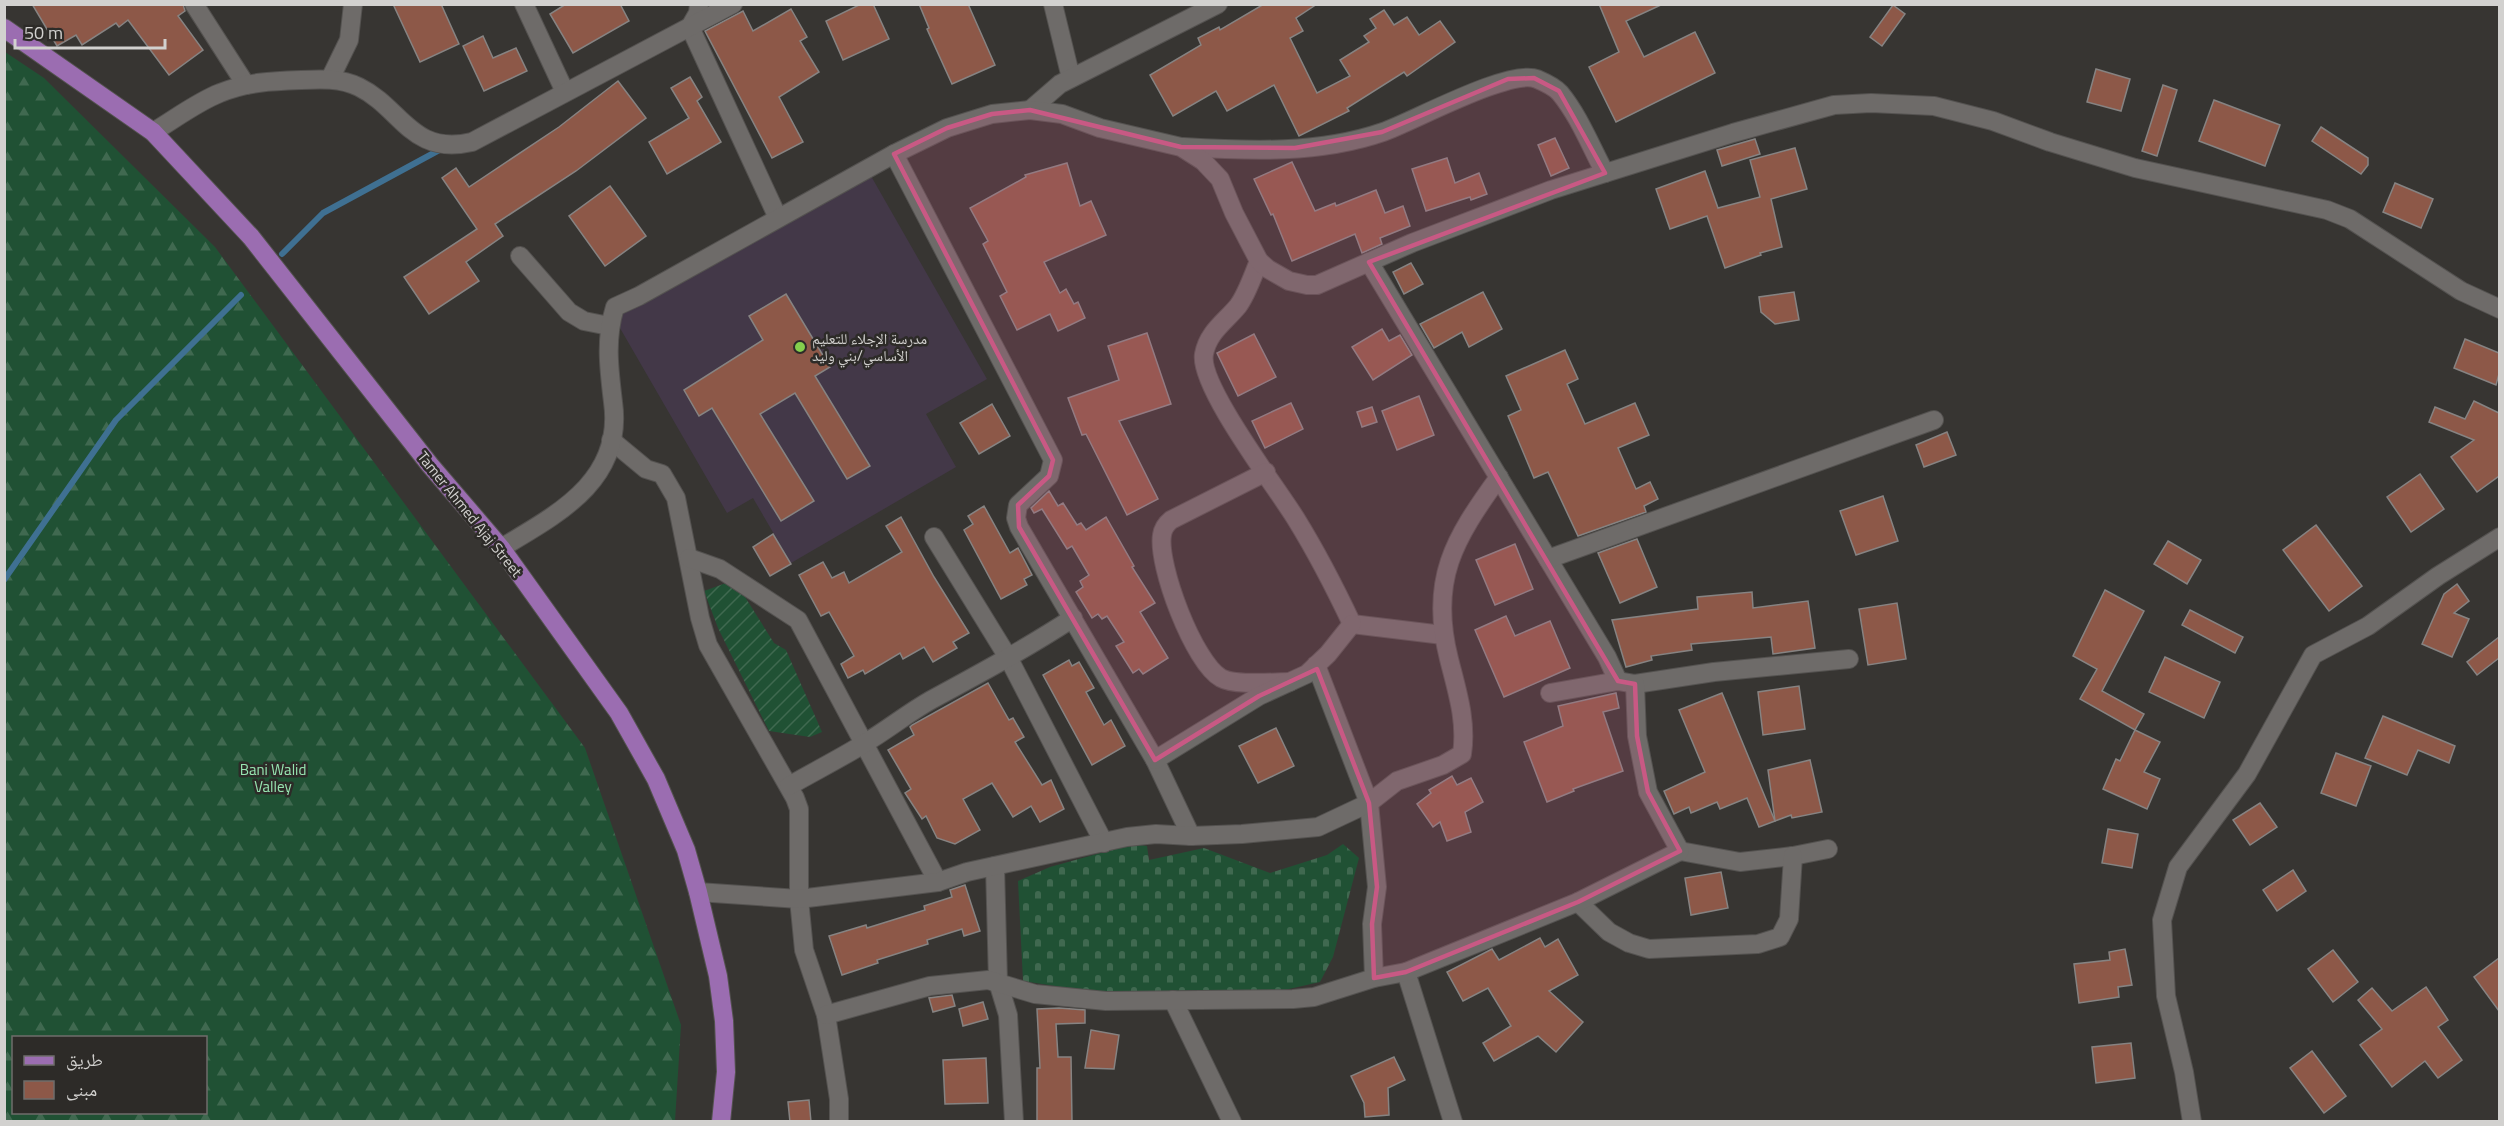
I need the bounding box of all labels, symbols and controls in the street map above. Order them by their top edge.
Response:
scale bar [15,12,165,50]
text: 50 m [24,19,63,46]
place label: مدرسة الإجلاء للتعليم الأساسي/بني وليد [812,327,927,367]
marker: مدرسة الإجلاء للتعليم الأساسي/بني وليد [793,340,807,354]
street label: Tamer Ahmed Ajaj Street [412,446,528,582]
park label: Bani Walid Valley [240,758,306,798]
legend [12,1036,207,1114]
text: طريق [66,1046,103,1073]
text: مبنى [66,1076,97,1103]

